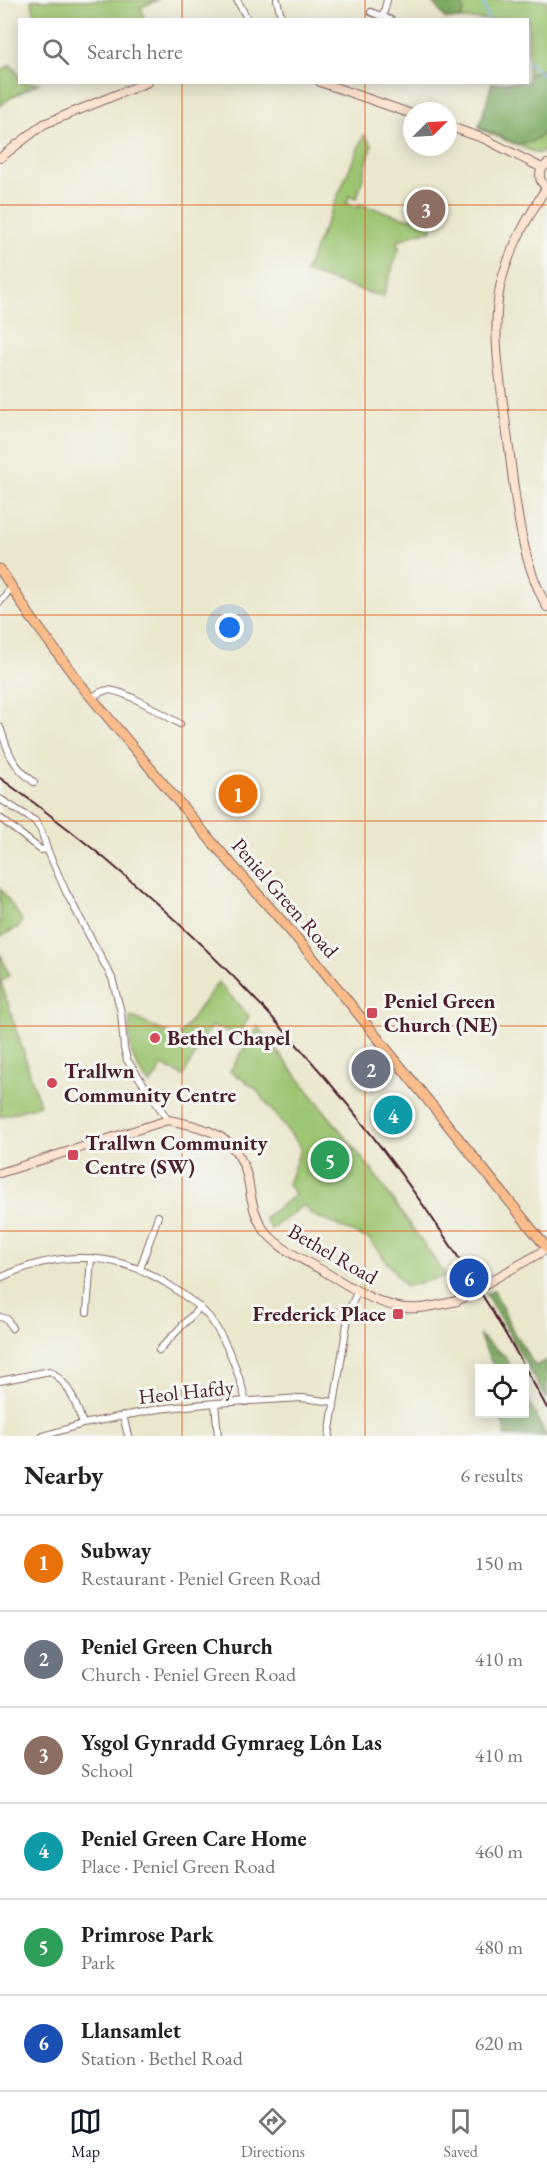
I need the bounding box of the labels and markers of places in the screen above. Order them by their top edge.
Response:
pin: 3 [406,186,446,232]
pin: 1 [218,772,258,816]
place label: Peniel Green Church (NE) [384,987,498,1038]
marker: Peniel Green Church (NE) [365,1006,379,1020]
place label: Bethel Chapel [167,1024,290,1051]
marker: Bethel Chapel [148,1031,162,1045]
pin: 2 [352,1046,391,1092]
place label: Trallwn Community Centre [64,1057,236,1108]
marker: Trallwn Community Centre [45,1076,59,1090]
pin: 4 [374,1092,412,1138]
place label: Trallwn Community Centre (SW) [85,1129,268,1180]
pin: 5 [310,1138,350,1182]
marker: Trallwn Community Centre (SW) [66,1148,80,1162]
pin: 6 [450,1256,488,1300]
place label: Frederick Place [253,1300,386,1327]
marker: Frederick Place [391,1307,405,1321]

